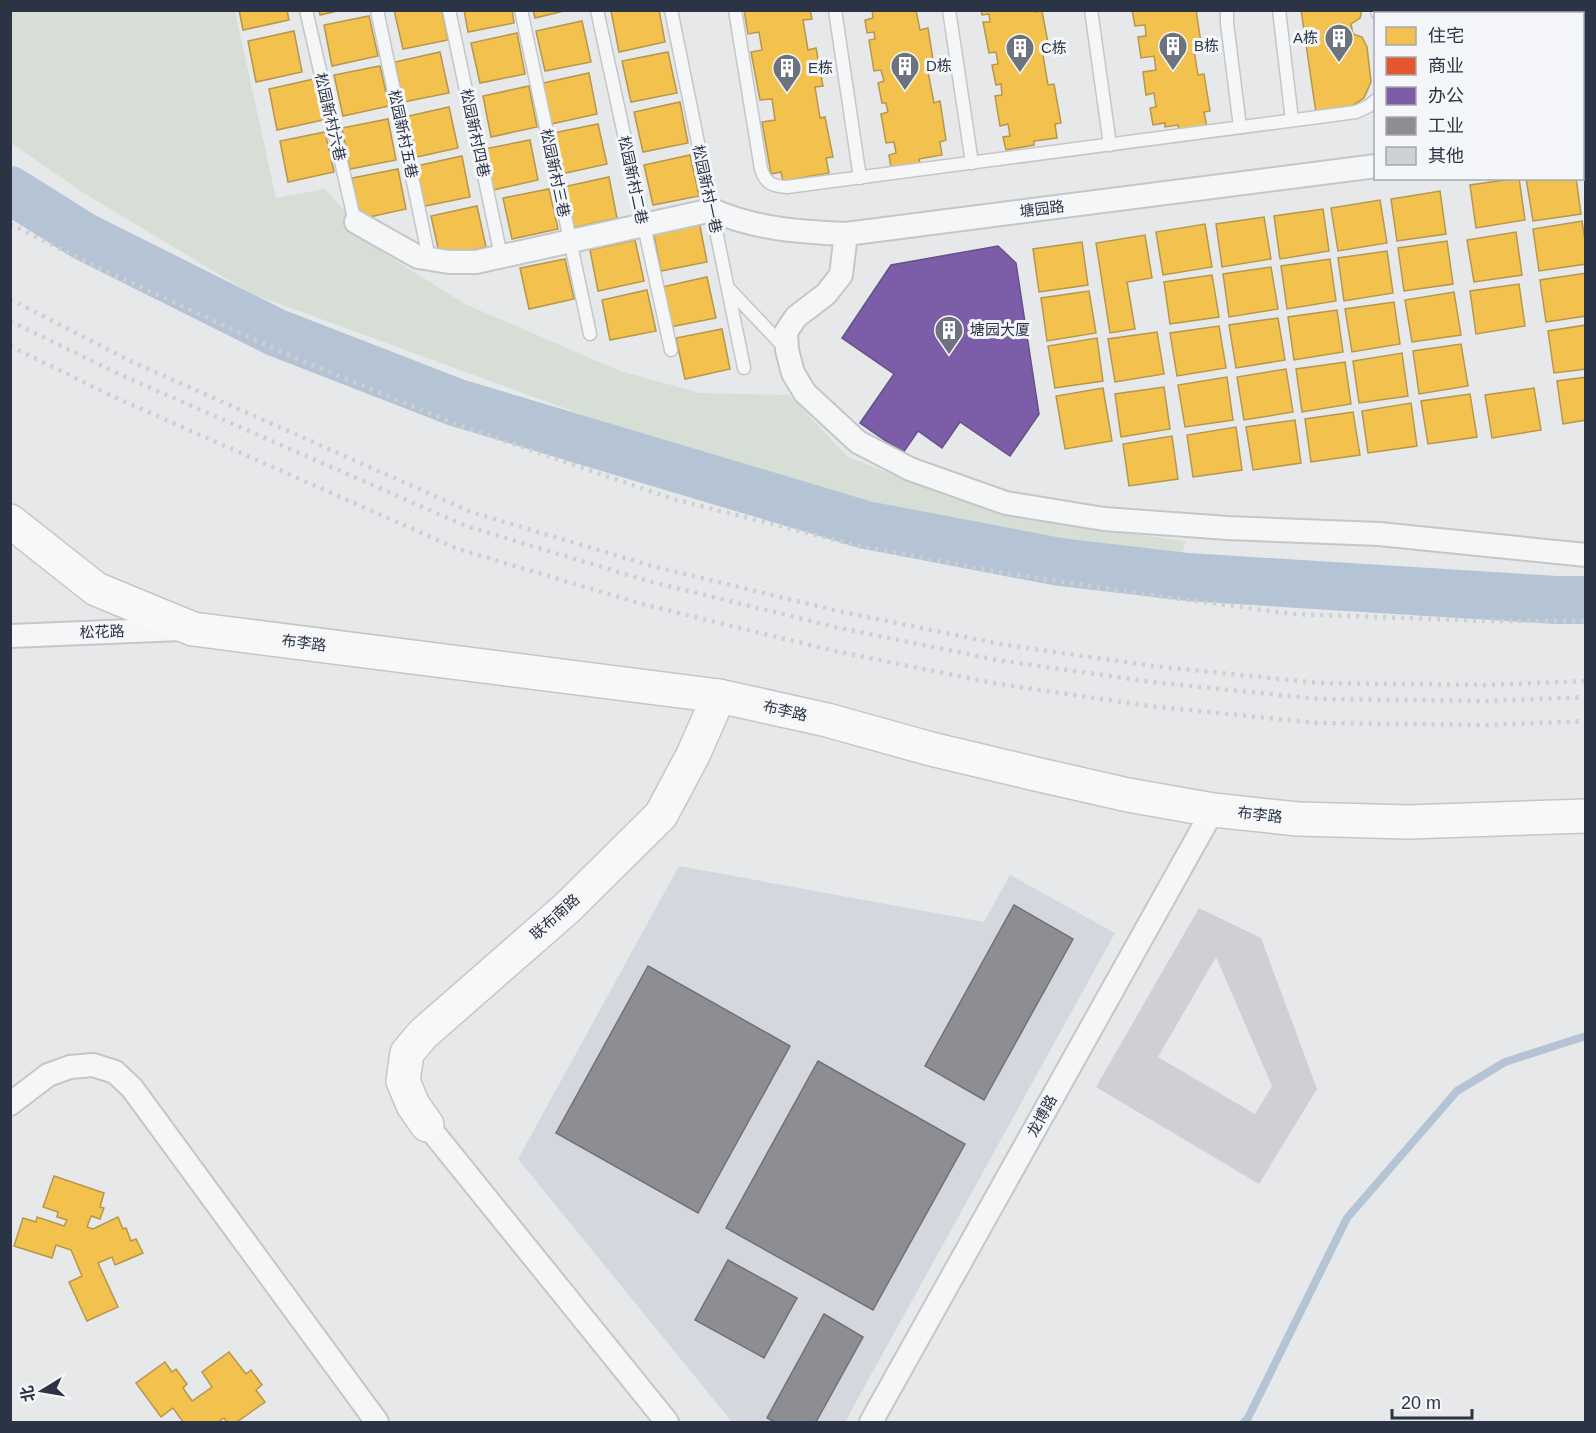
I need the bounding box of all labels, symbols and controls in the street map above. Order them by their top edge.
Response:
legend [1374,12,1584,180]
building icon: A栋 [1323,22,1355,64]
text: 住宅 [1428,26,1464,46]
place label: A栋 [1293,29,1318,46]
building icon: B栋 [1157,30,1189,72]
building icon: C栋 [1004,32,1036,74]
place label: B栋 [1194,37,1219,54]
place label: C栋 [1041,39,1067,56]
building icon: D栋 [889,50,921,92]
building icon: E栋 [771,52,803,94]
text: 商业 [1428,56,1464,76]
place label: D栋 [926,57,952,74]
place label: E栋 [808,59,833,76]
street label: 松园新村六巷 [312,71,349,163]
text: 办公 [1428,86,1464,106]
street label: 松园新村四巷 [458,87,493,179]
street label: 松园新村五巷 [386,88,421,180]
text: 工业 [1428,116,1464,136]
street label: 松园新村三巷 [538,127,573,219]
street label: 松园新村二巷 [616,134,651,226]
street label: 松园新村一巷 [690,143,725,235]
text: 其他 [1428,146,1464,166]
street label: 塘园路 [1019,197,1065,220]
building icon: 塘园大厦 [933,314,965,356]
place label: 塘园大厦 [970,321,1030,338]
street label: 松花路 [79,622,125,641]
street label: 布李路 [281,631,327,654]
street label: 布李路 [761,697,809,724]
street label: 布李路 [1237,804,1283,825]
street label: 联布南路 [527,890,583,943]
street label: 龙博路 [1023,1092,1060,1140]
north arrow [12,1361,72,1421]
scale bar [1392,1382,1472,1420]
text: 北 [18,1384,38,1403]
text: 20 m [1401,1393,1441,1413]

